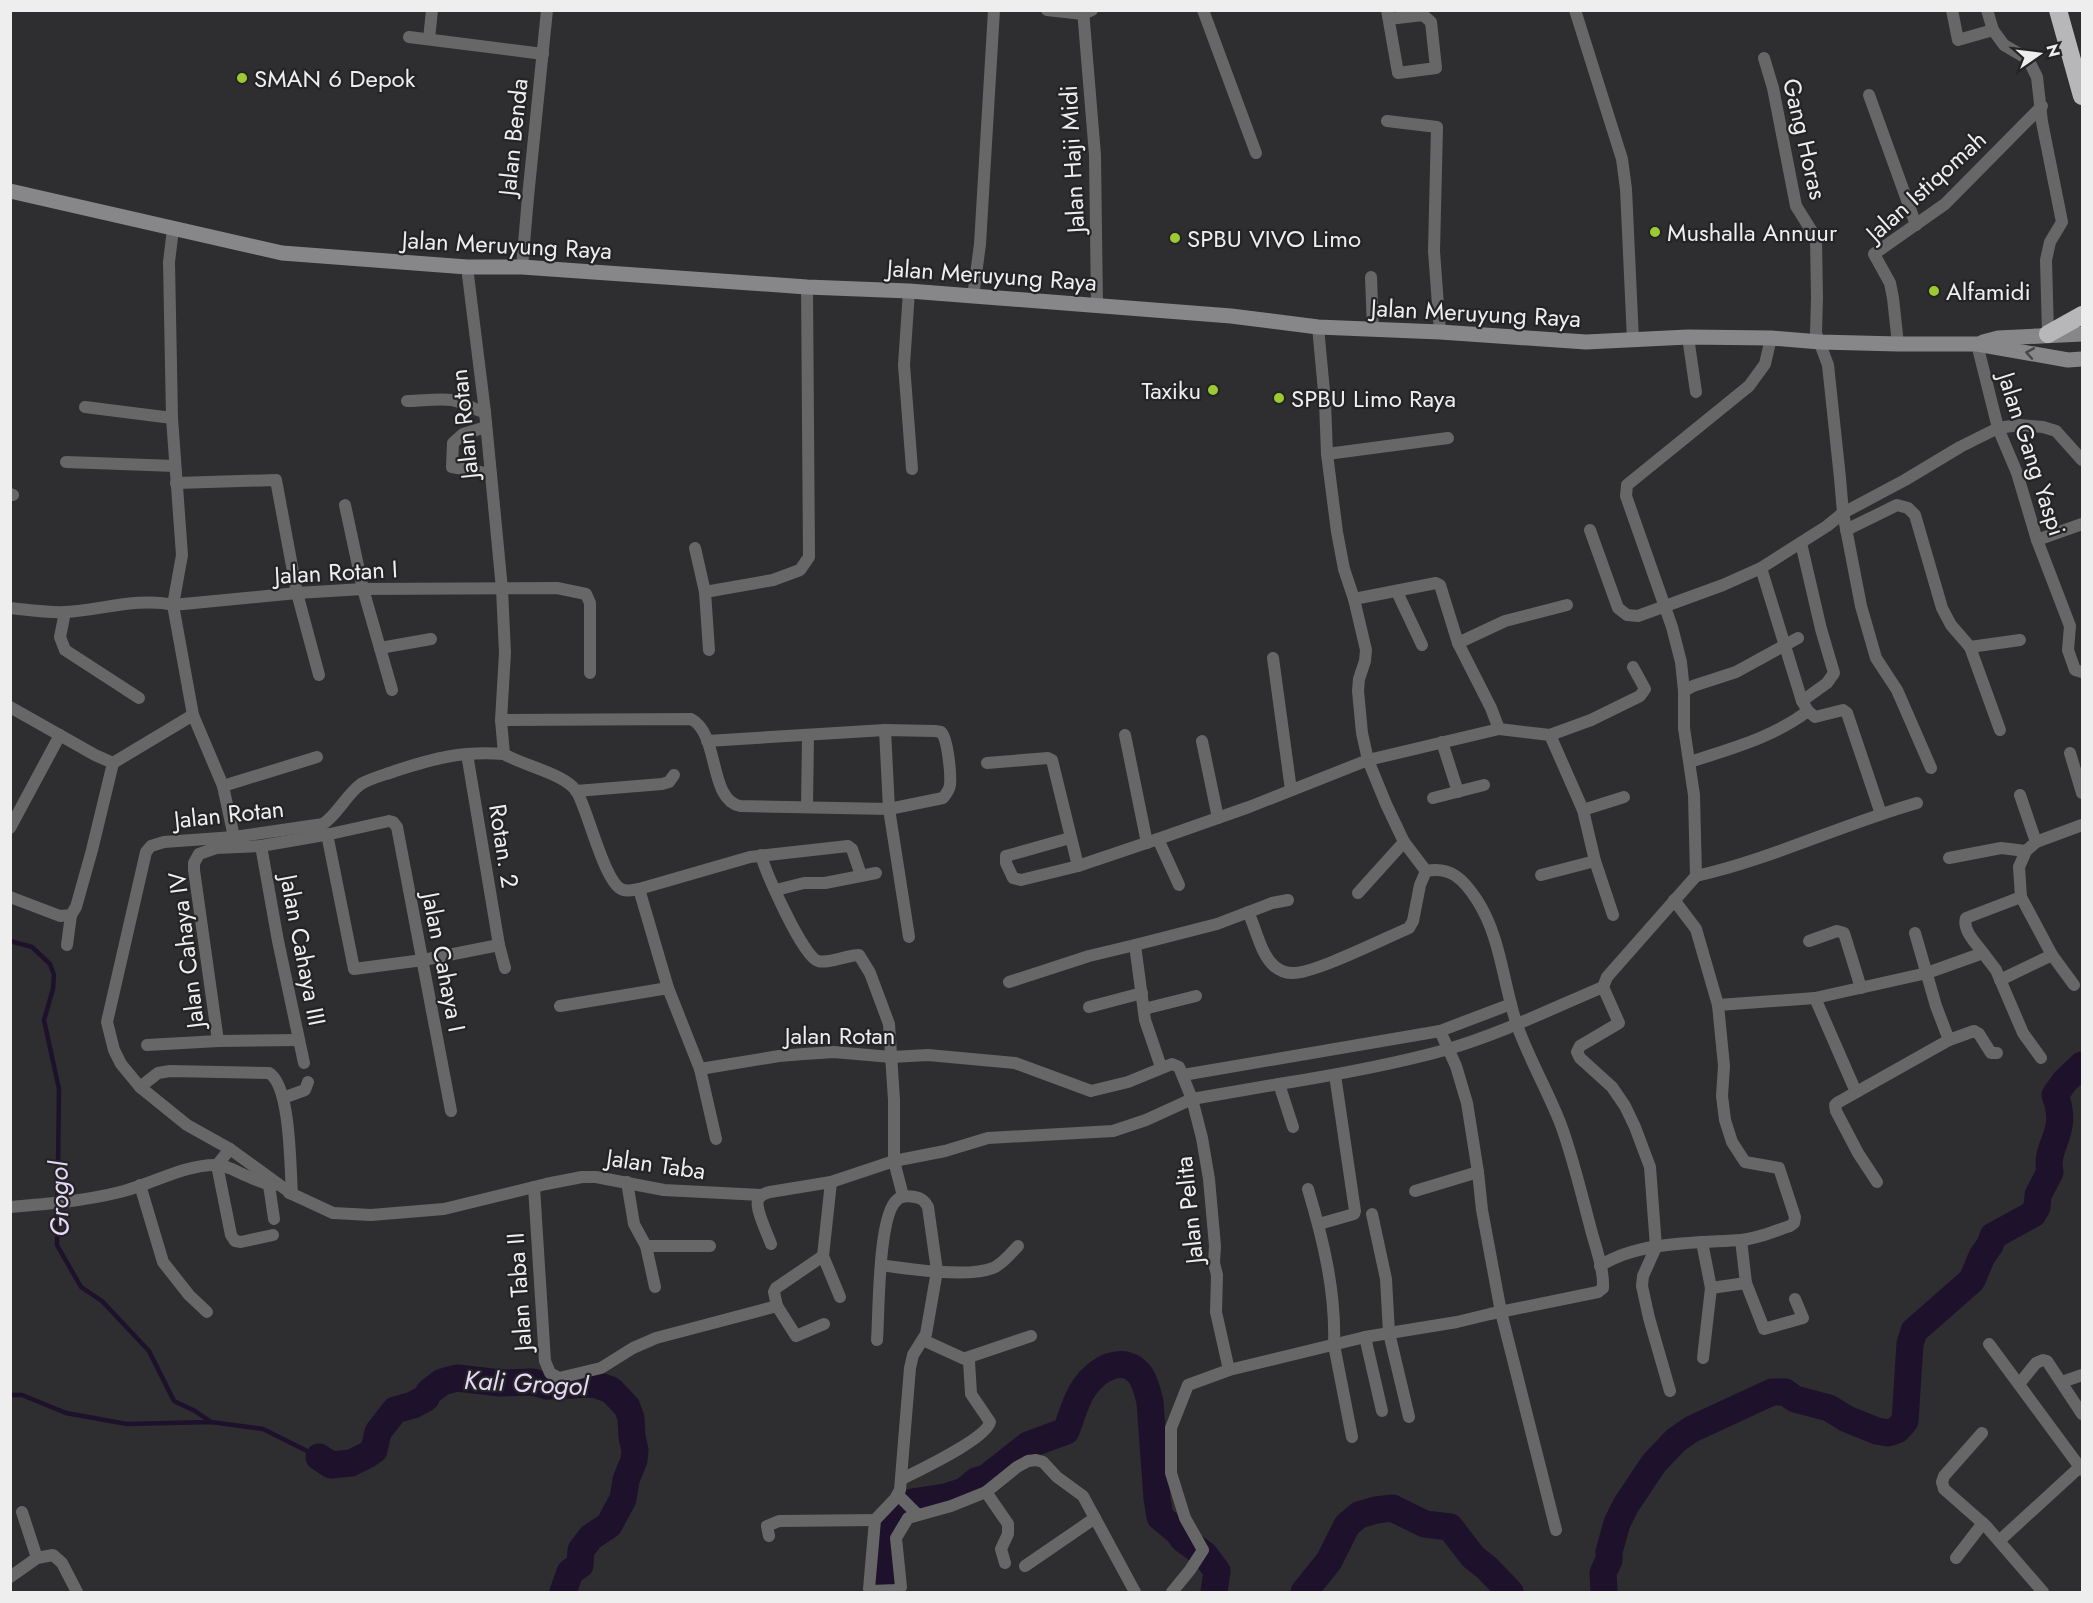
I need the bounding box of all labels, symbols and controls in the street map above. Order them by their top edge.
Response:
north arrow [2009,24,2069,84]
text: N [2040,42,2066,59]
place label: SMAN 6 Depok [254,61,416,96]
marker: SMAN 6 Depok [235,71,249,85]
street label: Gang Horas [1774,75,1836,203]
street label: Jalan Benda [489,77,537,200]
street label: Jalan Haji Midi [1051,84,1094,237]
street label: Jalan Istiqomah [1856,122,1994,252]
place label: Mushalla Annuur [1667,215,1838,250]
place label: SPBU VIVO Limo [1187,221,1361,256]
street label: Jalan Meruyung Raya [398,222,613,268]
marker: Mushalla Annuur [1648,225,1662,239]
marker: SPBU VIVO Limo [1168,231,1182,245]
street label: Jalan Meruyung Raya [883,250,1098,300]
place label: Alfamidi [1946,274,2031,309]
marker: Alfamidi [1927,284,1941,298]
street label: Jalan Meruyung Raya [1367,290,1582,336]
one-way arrow [2025,347,2035,360]
street label: Jalan Gang Yaspi [1988,365,2075,540]
street label: Jalan Rotan [441,367,487,484]
place label: Taxiku [1141,373,1201,408]
place label: SPBU Limo Raya [1291,381,1456,416]
marker: Taxiku [1206,383,1220,397]
marker: SPBU Limo Raya [1272,391,1286,405]
street label: Jalan Rotan I [270,551,399,593]
street label: Jalan Rotan [169,791,286,837]
street label: Rotan. 2 [480,802,528,890]
street label: Jalan Cahaya III [271,869,335,1028]
street label: Jalan Cahaya IV [159,870,213,1033]
street label: Jalan Cahaya I [413,886,475,1035]
street label: Jalan Rotan [782,1018,895,1053]
street label: Jalan Taba [601,1139,708,1188]
street label: Jalan Pelita [1166,1154,1212,1269]
water label: Grogol [39,1160,79,1237]
street label: Jalan Taba II [497,1232,541,1355]
water label: Kali Grogol [463,1361,590,1405]

